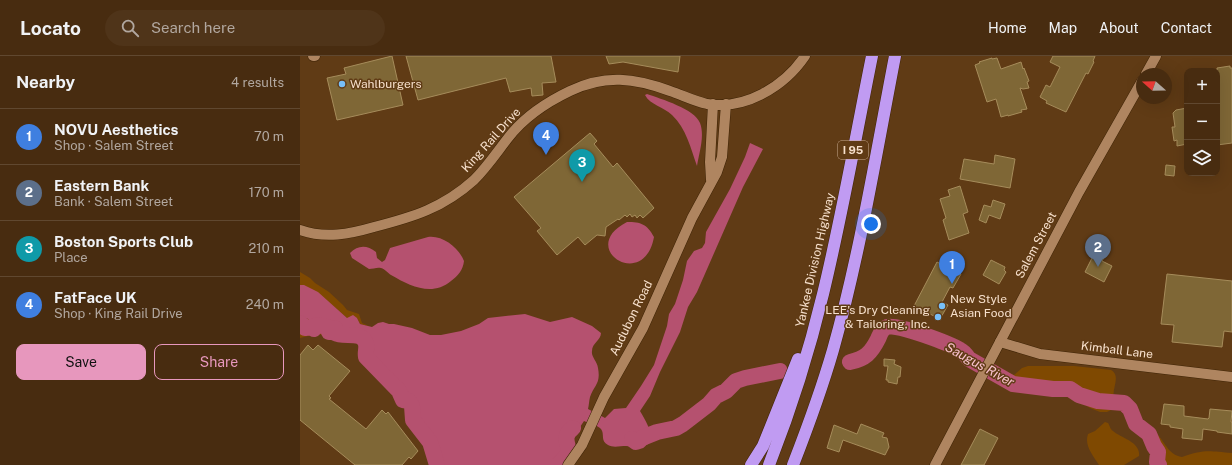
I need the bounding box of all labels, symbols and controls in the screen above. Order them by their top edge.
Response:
search box [105,10,385,46]
text: Locato [20,17,81,39]
icon: search [119,17,141,39]
text: Search here [151,19,235,36]
text: Home [988,20,1027,36]
text: Map [1049,20,1077,36]
text: About [1099,20,1139,36]
text: Contact [1161,20,1212,36]
north arrow [1136,68,1172,104]
map controls [1184,68,1220,176]
button: + [1184,68,1220,104]
text: Nearby [16,72,75,92]
text: 4 results [231,75,284,90]
place label: Wahlburgers [350,77,422,91]
marker: Wahlburgers [337,79,347,89]
button: − [1184,104,1220,140]
street label: King Rail Drive [459,105,524,175]
text: NOVU Aesthetics [54,121,178,138]
pin: 4 [533,122,559,155]
text: 1 [26,129,32,144]
text: 70 m [254,129,284,144]
text: Shop · Salem Street [54,138,174,153]
button: layers [1184,140,1220,176]
road number: I 95 [838,141,868,159]
pin: 3 [569,149,595,182]
text: Eastern Bank [54,177,149,194]
text: 2 [25,185,33,200]
text: 170 m [249,185,284,200]
street label: Yankee Division Highway [793,191,837,328]
text: Bank · Salem Street [54,194,173,209]
street label: Salem Street [1013,209,1059,281]
your location [861,214,881,234]
text: Boston Sports Club [54,233,193,250]
pin: 2 [1085,234,1111,267]
text: 3 [25,241,33,256]
text: 210 m [249,241,284,256]
text: Place [54,250,88,265]
pin: 1 [939,251,965,284]
street label: Audubon Road [607,278,655,358]
text: FatFace UK [54,289,137,306]
place label: New Style Asian Food [950,292,1012,320]
text: 4 [25,297,33,312]
text: 240 m [246,297,284,312]
marker: New Style Asian Food [937,301,947,311]
place label: LEE's Dry Cleaning & Tailoring, Inc. [825,303,930,331]
text: Shop · King Rail Drive [54,306,183,321]
marker: LEE's Dry Cleaning & Tailoring, Inc. [933,312,943,322]
water label: Saugus River [943,339,1017,390]
street label: Kimball Lane [1080,339,1154,361]
button: Save [16,344,146,380]
button: Share [154,344,284,380]

